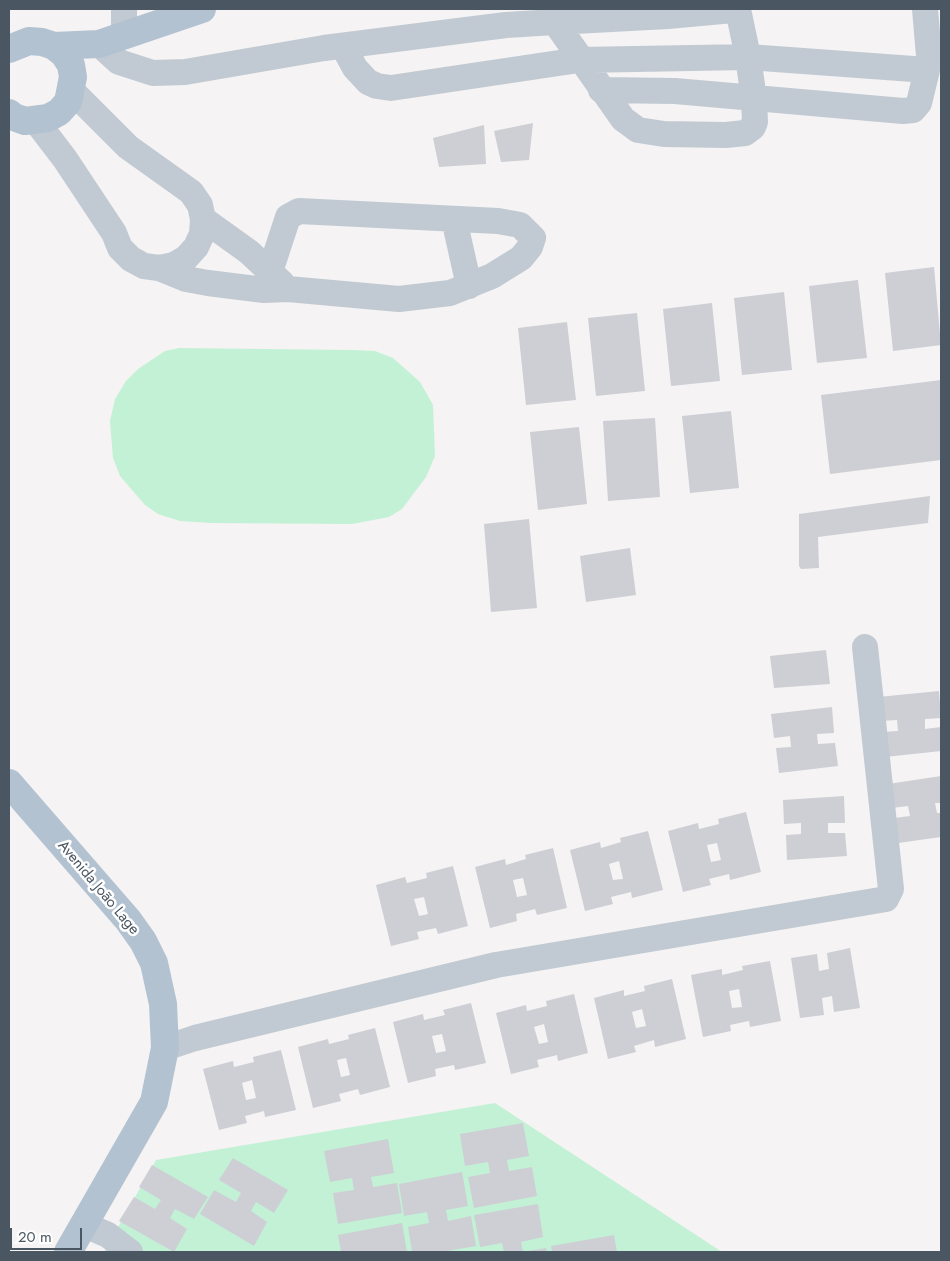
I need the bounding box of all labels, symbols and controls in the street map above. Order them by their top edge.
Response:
street label: Avenida João Lage [53,837,143,939]
scale bar [12,1218,85,1250]
text: 20 m [18,1226,52,1248]

